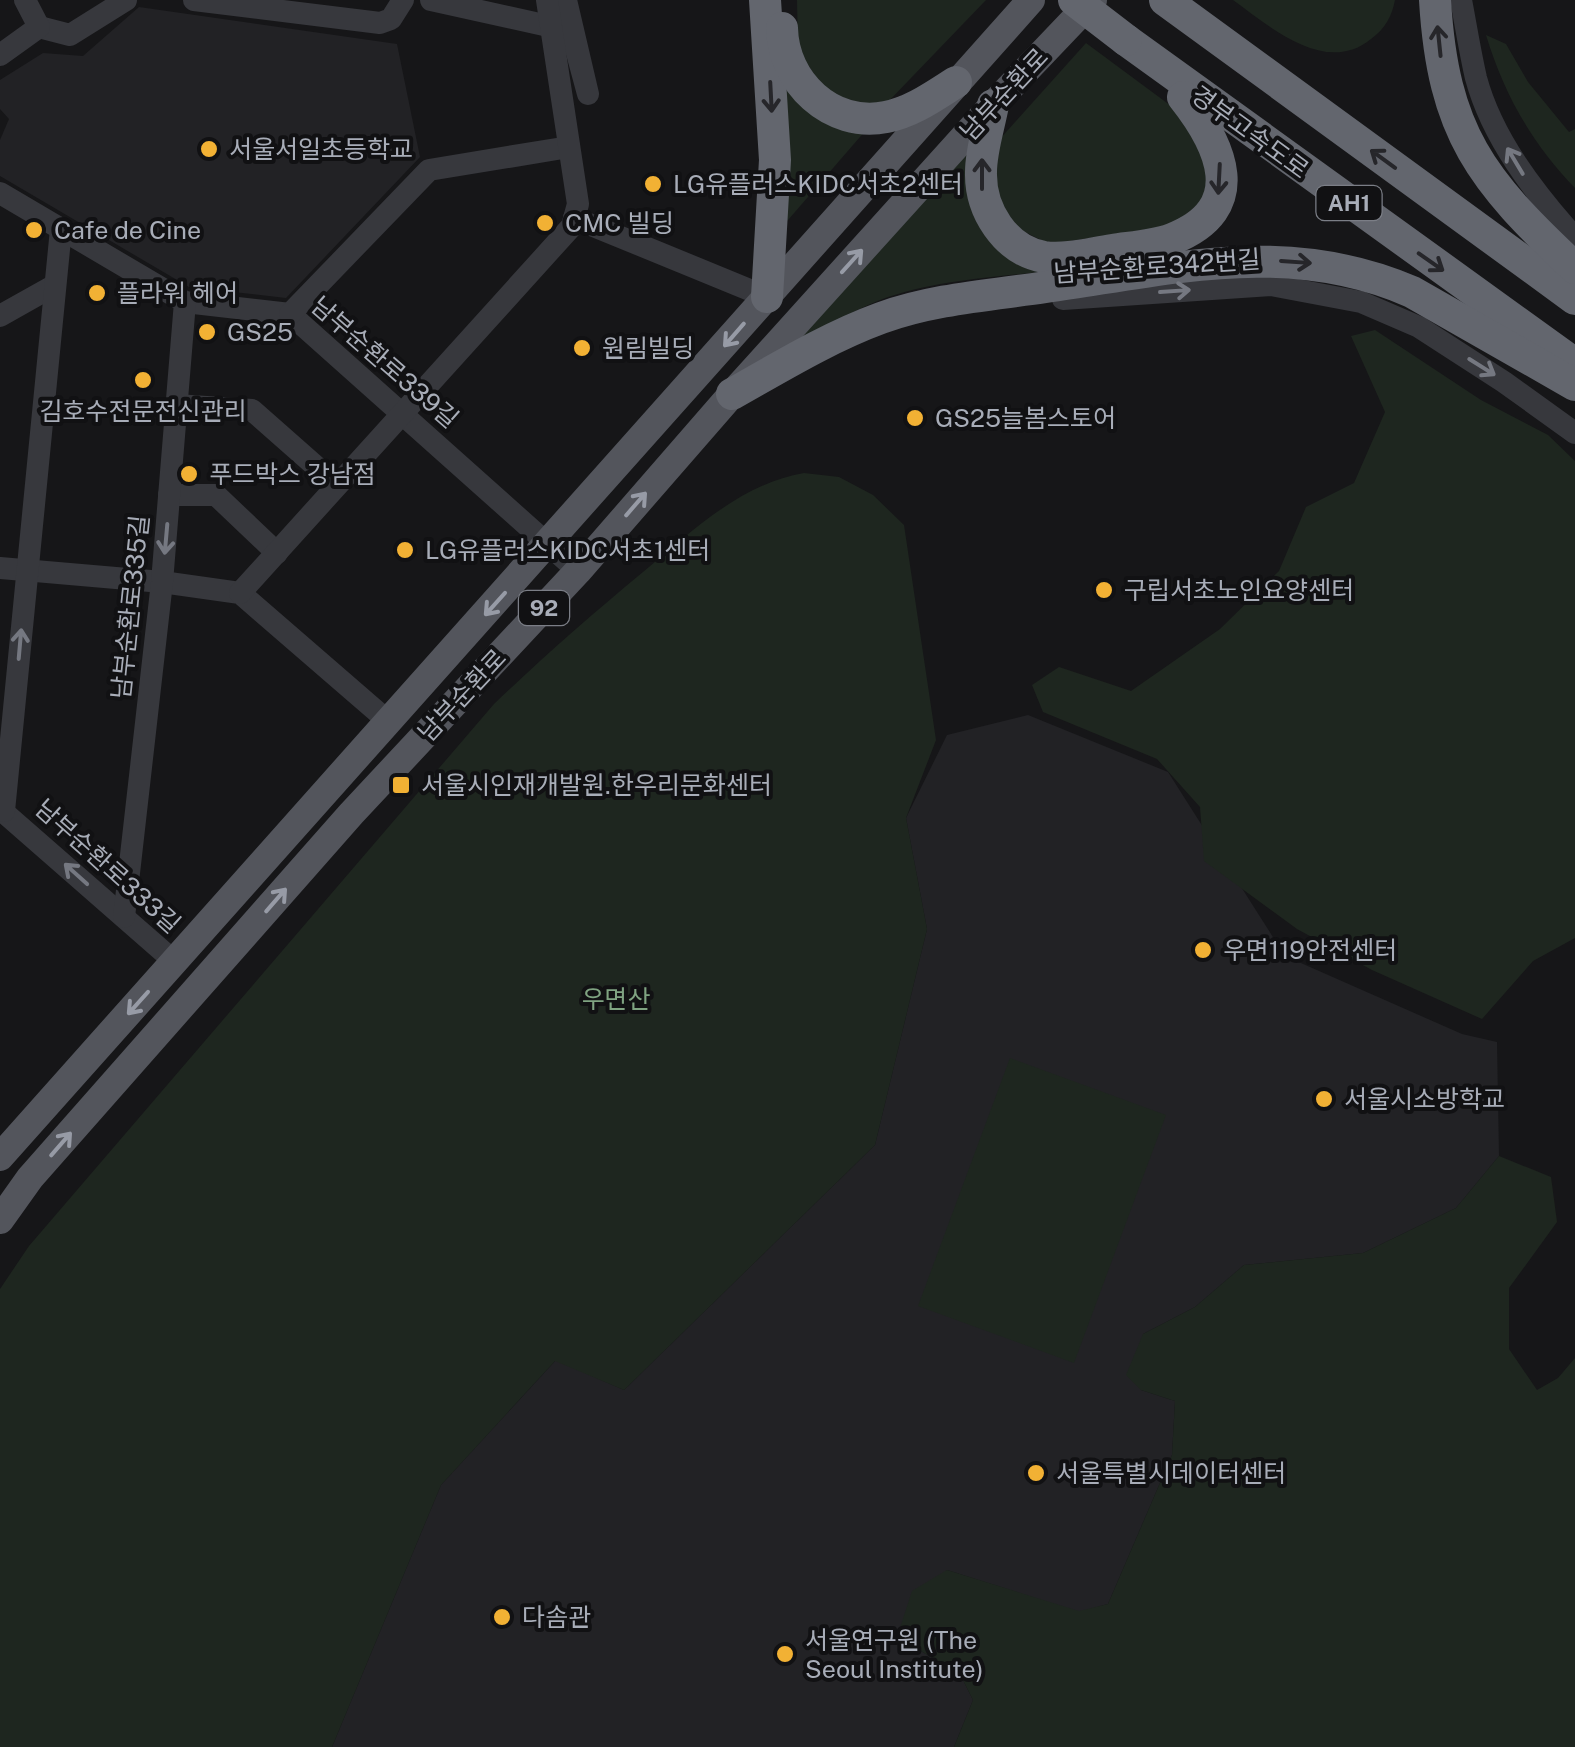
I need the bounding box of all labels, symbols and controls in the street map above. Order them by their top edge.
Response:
one-way arrow [1429,25,1448,58]
street label: 남부순환로 [954,42,1054,146]
street label: 경부고속도로 [1185,79,1315,185]
one-way arrow [762,81,781,113]
place label: 서울서일초등학교 [229,134,413,164]
marker: 서울서일초등학교 [198,138,220,160]
one-way arrow [1505,147,1525,176]
one-way arrow [1370,149,1397,170]
one-way arrow [972,159,992,192]
one-way arrow [1209,162,1228,194]
place label: LG유플러스KIDC서초2센터 [673,169,963,199]
marker: LG유플러스KIDC서초2센터 [642,173,664,195]
road number: AH1 [1316,186,1382,220]
place label: CMC 빌딩 [565,208,674,238]
marker: CMC 빌딩 [534,212,556,234]
place label: Cafe de Cine [54,215,201,245]
marker: Cafe de Cine [23,219,45,241]
street label: 남부순환로342번길 [1053,244,1261,288]
one-way arrow [840,249,863,274]
one-way arrow [1417,251,1444,272]
one-way arrow [1280,252,1312,271]
place label: 플라워 헤어 [117,278,238,308]
one-way arrow [1159,281,1191,300]
marker: 플라워 헤어 [86,282,108,304]
street label: 남부순환로339길 [305,290,465,434]
place label: GS25 [227,317,293,347]
marker: GS25 [196,321,218,343]
one-way arrow [722,322,745,347]
place label: 원림빌딩 [602,333,694,363]
marker: 원림빌딩 [571,337,593,359]
one-way arrow [1467,357,1495,378]
marker: 김호수전문전신관리 [132,369,154,391]
place label: 김호수전문전신관리 [39,396,247,426]
place label: GS25늘봄스토어 [935,403,1116,433]
marker: GS25늘봄스토어 [904,407,926,429]
place label: 푸드박스 강남점 [209,459,376,489]
marker: 푸드박스 강남점 [178,463,200,485]
one-way arrow [624,492,647,517]
street label: 남부순환로335길 [105,513,155,701]
one-way arrow [156,523,175,555]
place label: LG유플러스KIDC서초1센터 [425,535,710,565]
marker: LG유플러스KIDC서초1센터 [394,539,416,561]
place label: 구립서초노인요양센터 [1124,575,1354,605]
marker: 구립서초노인요양센터 [1093,579,1115,601]
one-way arrow [484,591,507,616]
road number: 92 [519,591,569,625]
one-way arrow [11,628,30,660]
street label: 남부순환로 [412,643,512,747]
place label: 서울시인재개발원.한우리문화센터 [421,770,772,800]
marker: 서울시인재개발원.한우리문화센터 [390,774,412,796]
street label: 남부순환로333길 [29,793,187,939]
one-way arrow [64,863,89,886]
one-way arrow [264,888,287,913]
place label: 우면119안전센터 [1223,935,1397,965]
marker: 우면119안전센터 [1192,939,1214,961]
park label: 우면산 [581,984,651,1014]
one-way arrow [127,990,150,1015]
place label: 서울시소방학교 [1344,1084,1505,1114]
marker: 서울시소방학교 [1313,1088,1335,1110]
one-way arrow [49,1131,72,1157]
place label: 서울특별시데이터센터 [1056,1458,1286,1488]
marker: 서울특별시데이터센터 [1025,1462,1047,1484]
place label: 다솜관 [522,1602,591,1632]
marker: 다솜관 [491,1606,513,1628]
place label: 서울연구원 (The Seoul Institute) [805,1625,983,1684]
marker: 서울연구원 (The Seoul Institute) [774,1643,796,1665]

